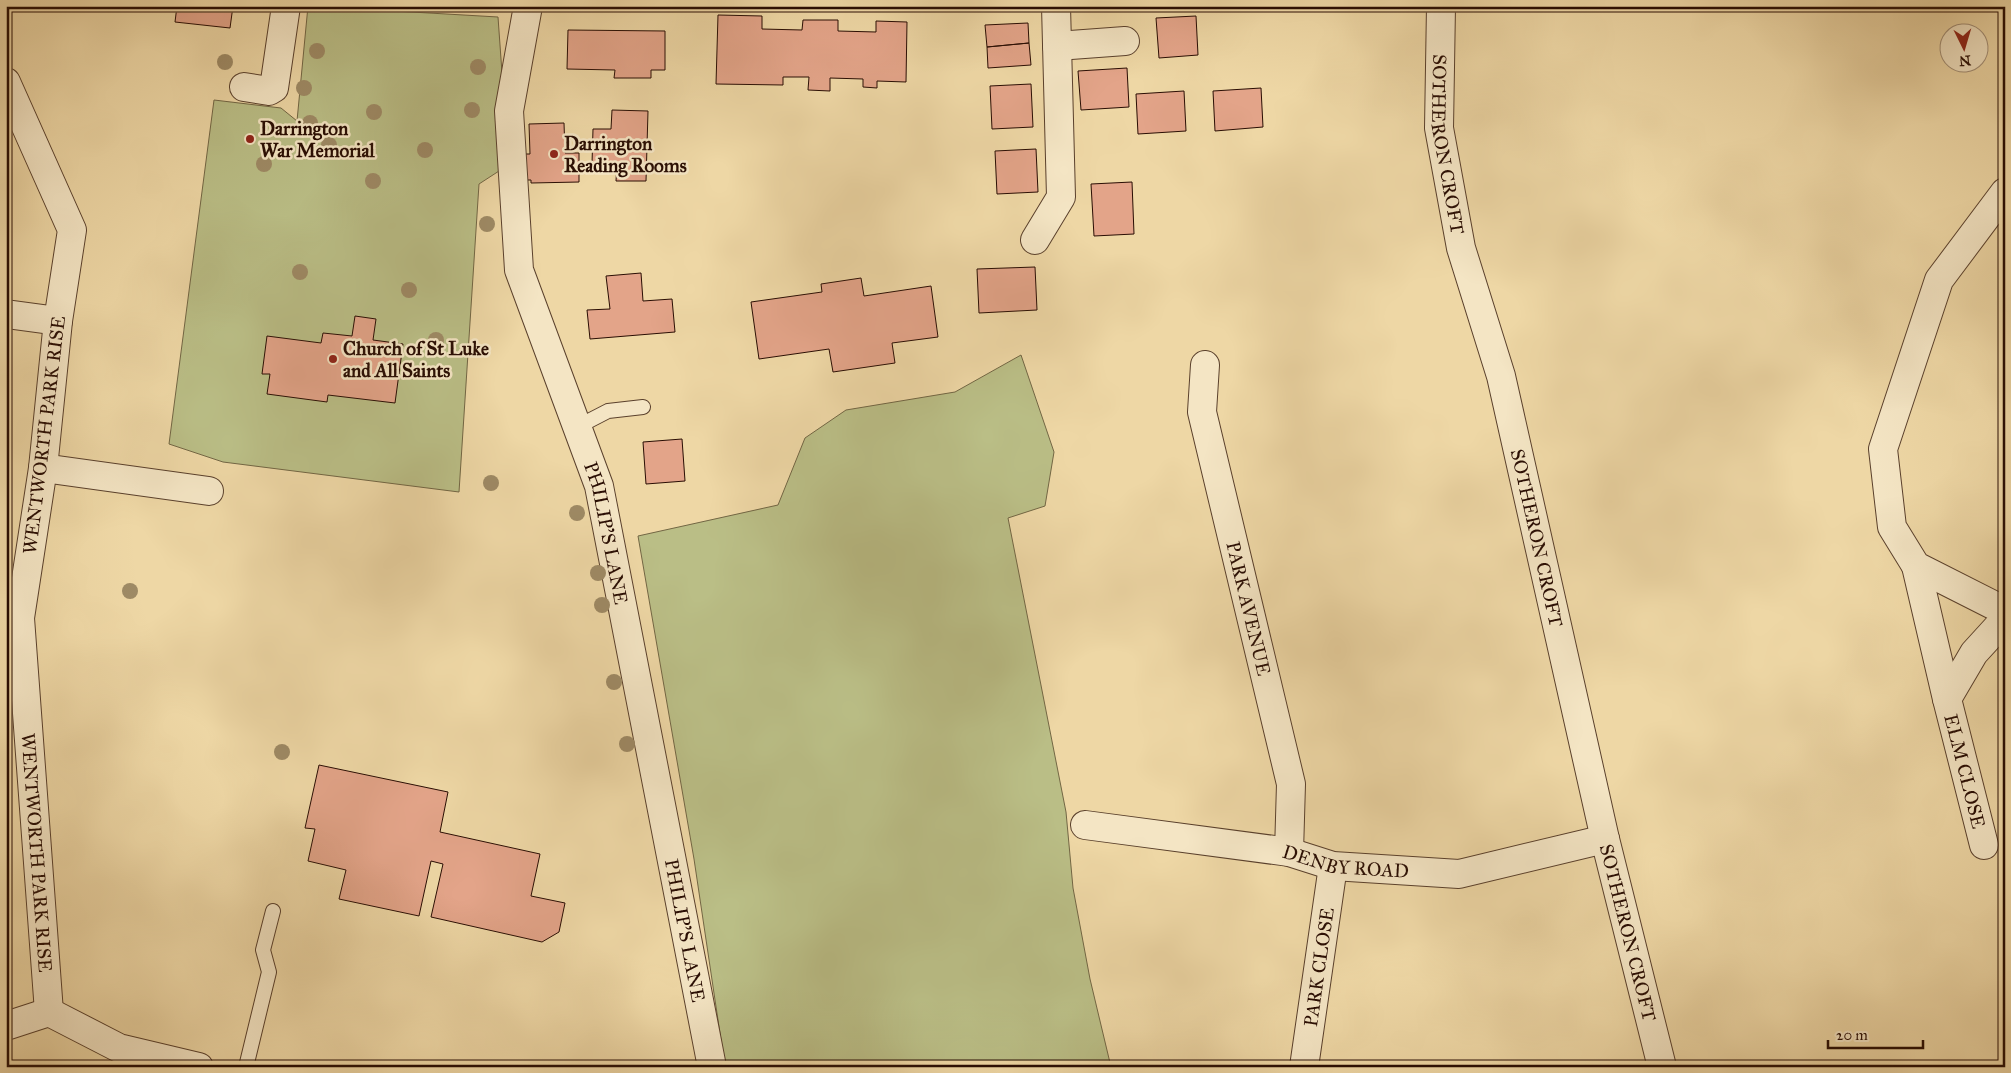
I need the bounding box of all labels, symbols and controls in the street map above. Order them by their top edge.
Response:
north arrow [1938,22,1988,72]
text: N [1958,51,1972,69]
street label: SOTHERON CROFT [1427,54,1470,236]
place label: Darrington War Memorial [260,117,376,162]
place label: Darrington Reading Rooms [564,132,687,178]
marker: Darrington War Memorial [244,133,256,145]
marker: Darrington Reading Rooms [548,148,560,160]
street label: WENTWORTH PARK RISE [18,314,70,555]
place label: Church of St Luke and All Saints [343,337,489,382]
marker: Church of St Luke and All Saints [327,353,339,365]
street label: SOTHERON CROFT [1506,447,1568,629]
street label: PHILIP'S LANE [579,458,633,607]
street label: PARK AVENUE [1222,539,1276,678]
street label: ELM CLOSE [1940,711,1991,831]
street label: WENTWORTH PARK RISE [17,732,58,974]
street label: DENBY ROAD [1280,839,1410,882]
street label: SOTHERON CROFT [1595,842,1662,1023]
street label: PHILIP'S LANE [660,857,711,1004]
street label: PARK CLOSE [1298,906,1338,1028]
scale bar [1828,1018,1924,1050]
text: 20 m [1836,1026,1868,1044]

